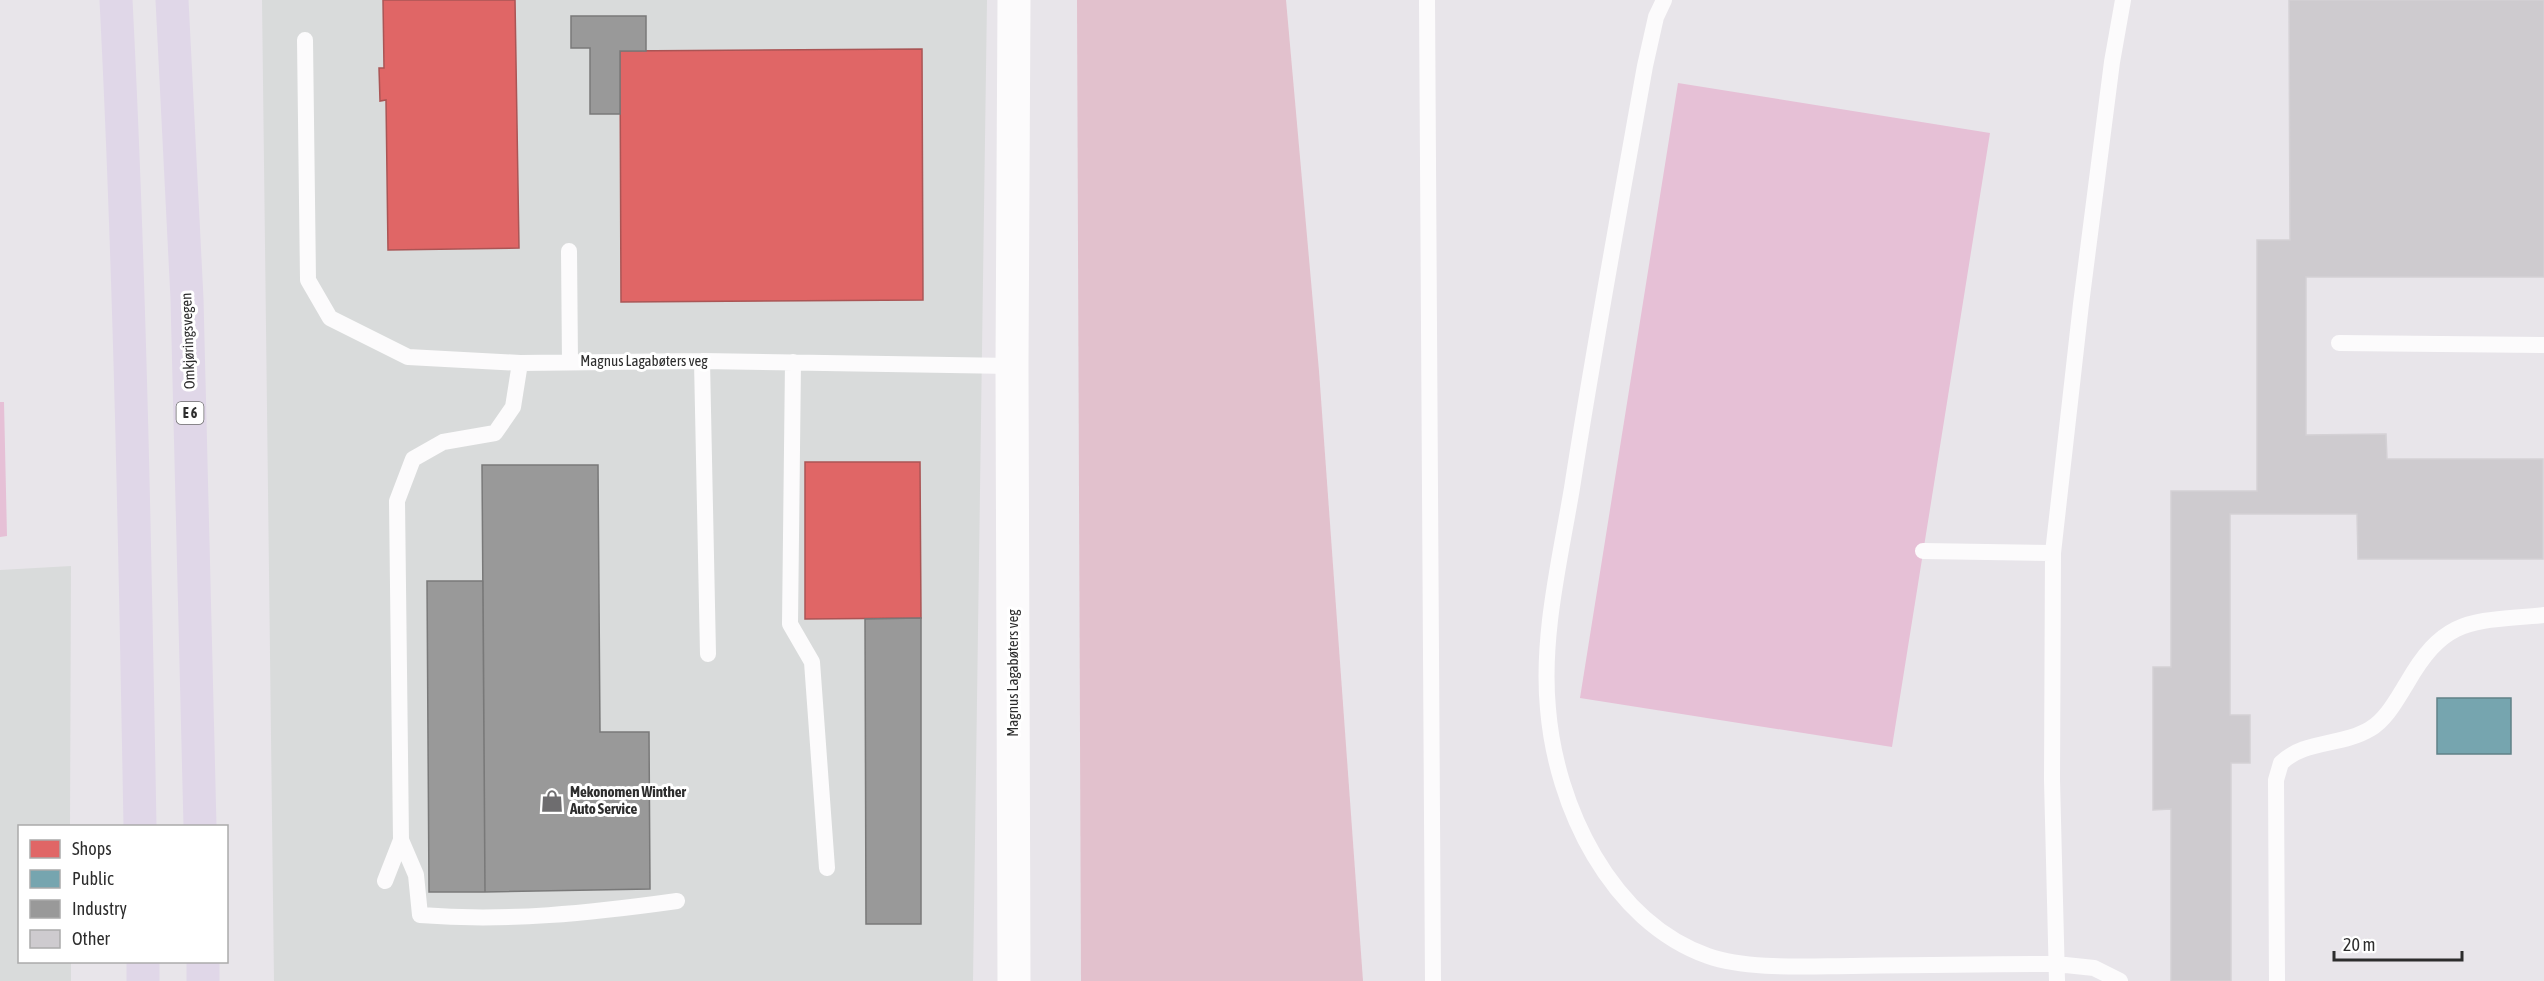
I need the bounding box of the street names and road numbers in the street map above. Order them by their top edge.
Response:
street label: Omkjøringsvegen [177,292,198,390]
street label: Magnus Lagabøters veg [580,352,708,369]
road number: E 6 [176,402,204,424]
street label: Magnus Lagabøters veg [1004,609,1021,737]

